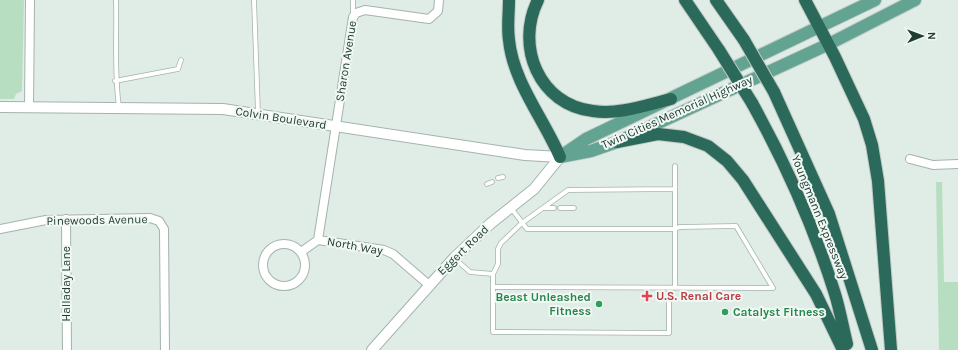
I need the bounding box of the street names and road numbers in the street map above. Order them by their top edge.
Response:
street label: Sharon Avenue [333,20,359,102]
street label: Twin Cities Memorial Highway [599,72,755,152]
street label: Colvin Boulevard [235,104,327,132]
street label: Youngmann Expressway [789,153,852,282]
street label: Pinewoods Avenue [46,212,148,228]
street label: Eggert Road [434,222,492,278]
street label: North Way [326,234,384,258]
street label: Halladay Lane [59,246,73,322]

